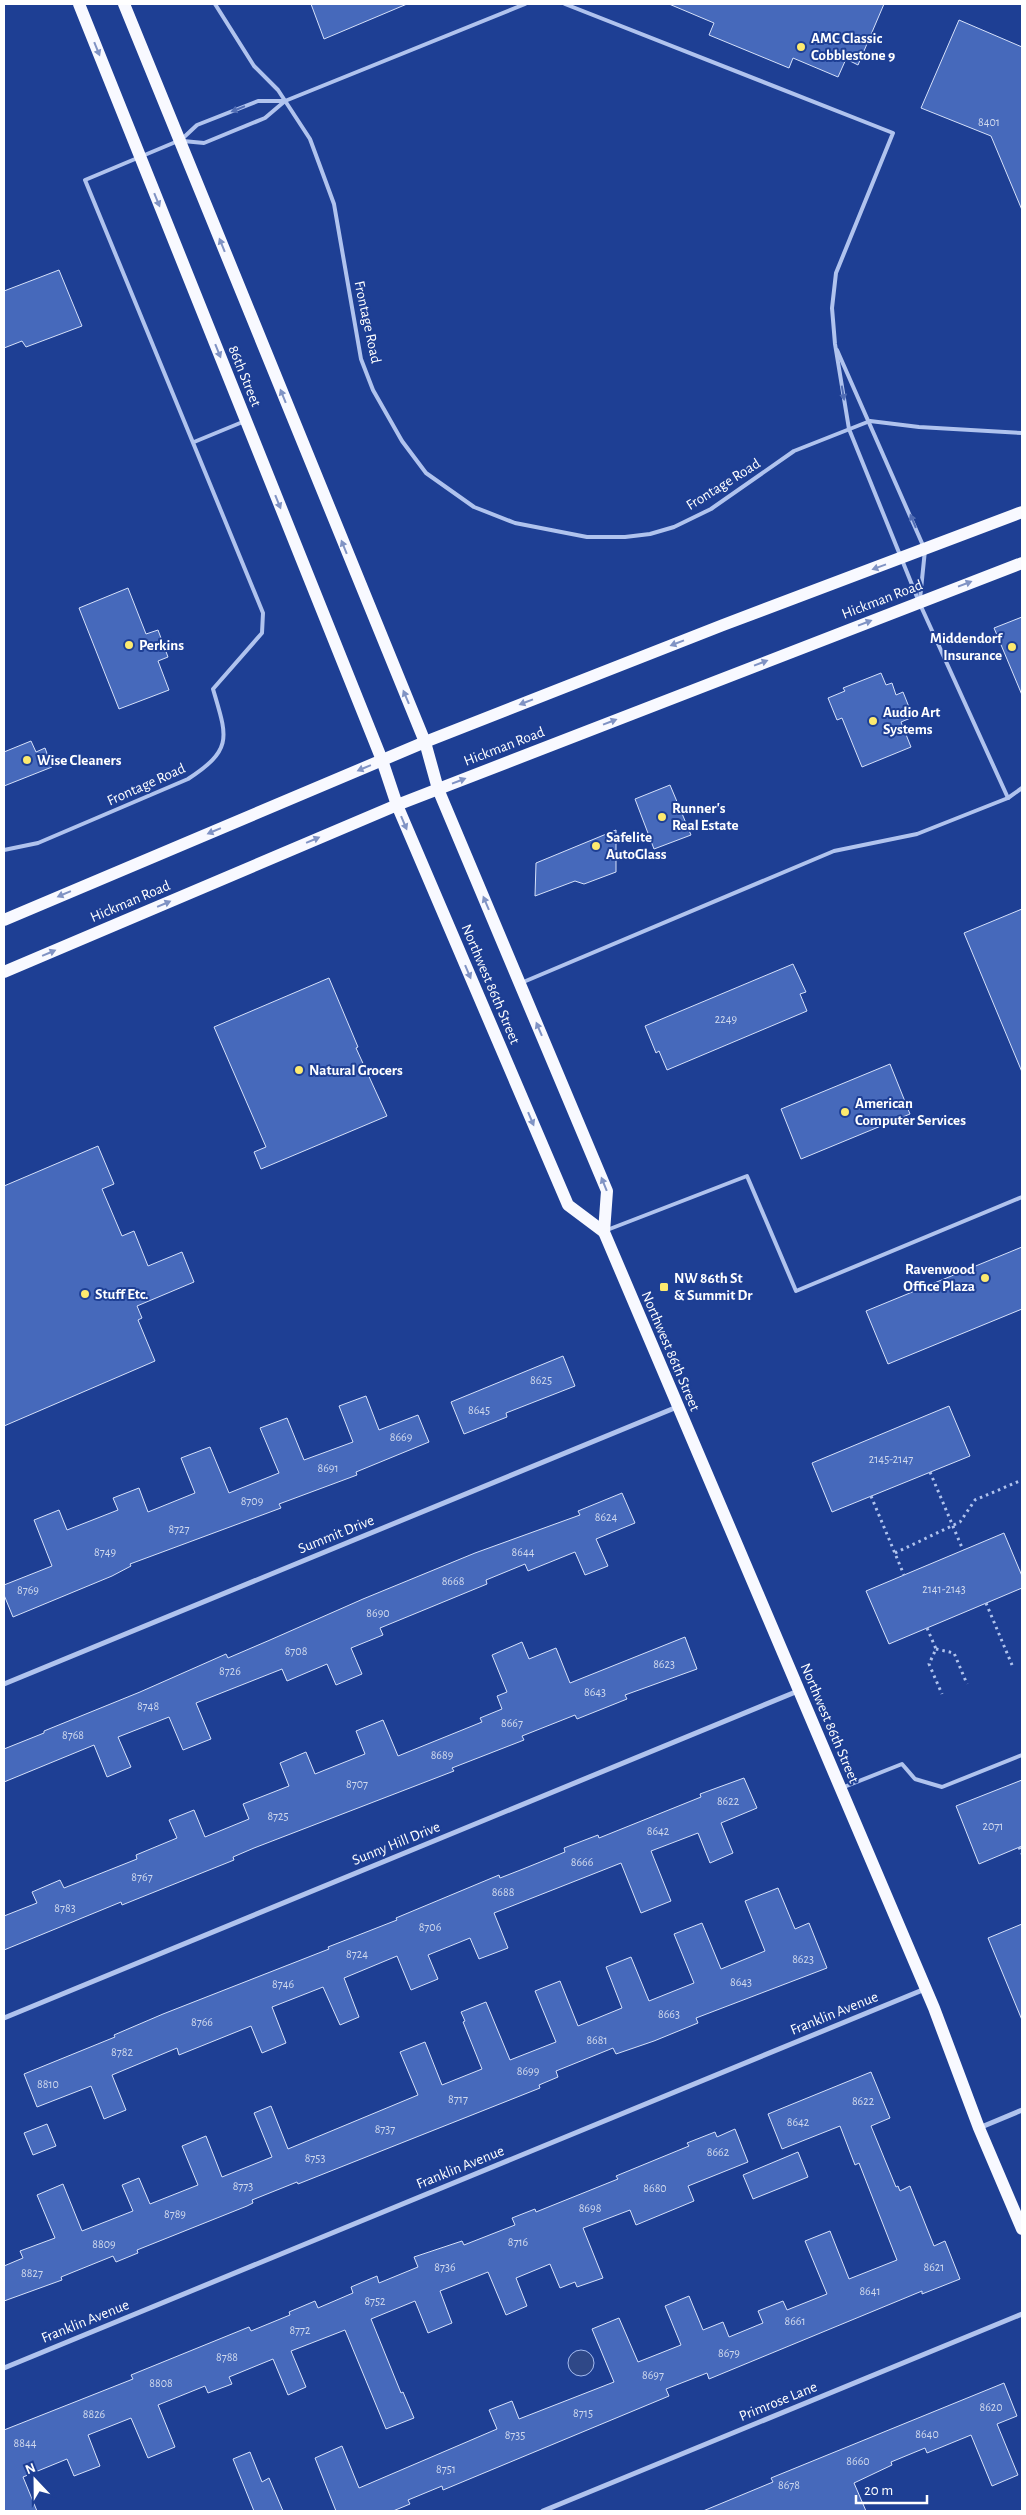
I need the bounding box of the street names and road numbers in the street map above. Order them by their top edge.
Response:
street label: Frontage Road [351,279,384,365]
street label: 86th Street [225,343,264,409]
street label: Frontage Road [684,456,763,513]
street label: Hickman Road [840,577,925,622]
street label: Hickman Road [462,724,547,769]
street label: Frontage Road [105,760,188,808]
street label: Hickman Road [88,878,173,925]
street label: Northwest 86th Street [459,922,523,1046]
street label: Northwest 86th Street [639,1289,703,1413]
street label: Summit Drive [296,1512,376,1557]
street label: Northwest 86th Street [798,1661,862,1785]
street label: Sunny Hill Drive [350,1819,442,1868]
street label: Franklin Avenue [788,1989,880,2038]
street label: Franklin Avenue [414,2143,506,2192]
street label: Franklin Avenue [39,2297,131,2346]
street label: Primrose Lane [737,2379,819,2424]

